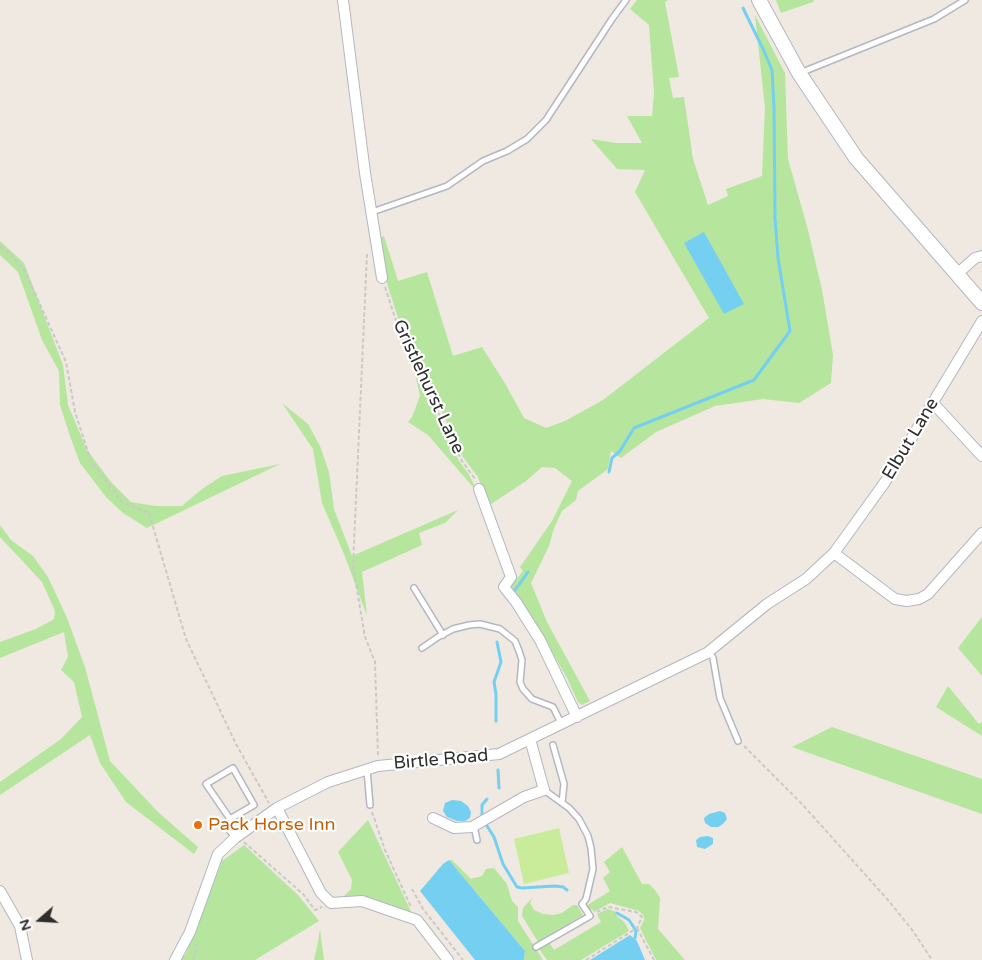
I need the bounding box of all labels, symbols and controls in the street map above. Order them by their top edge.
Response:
street label: Gristlehurst Lane [387,316,469,458]
street label: Elbut Lane [878,394,944,484]
street label: Birtle Road [393,745,489,775]
place label: Pack Horse Inn [208,814,335,836]
marker: Pack Horse Inn [192,819,204,831]
north arrow [15,895,65,945]
text: N [15,917,35,933]

